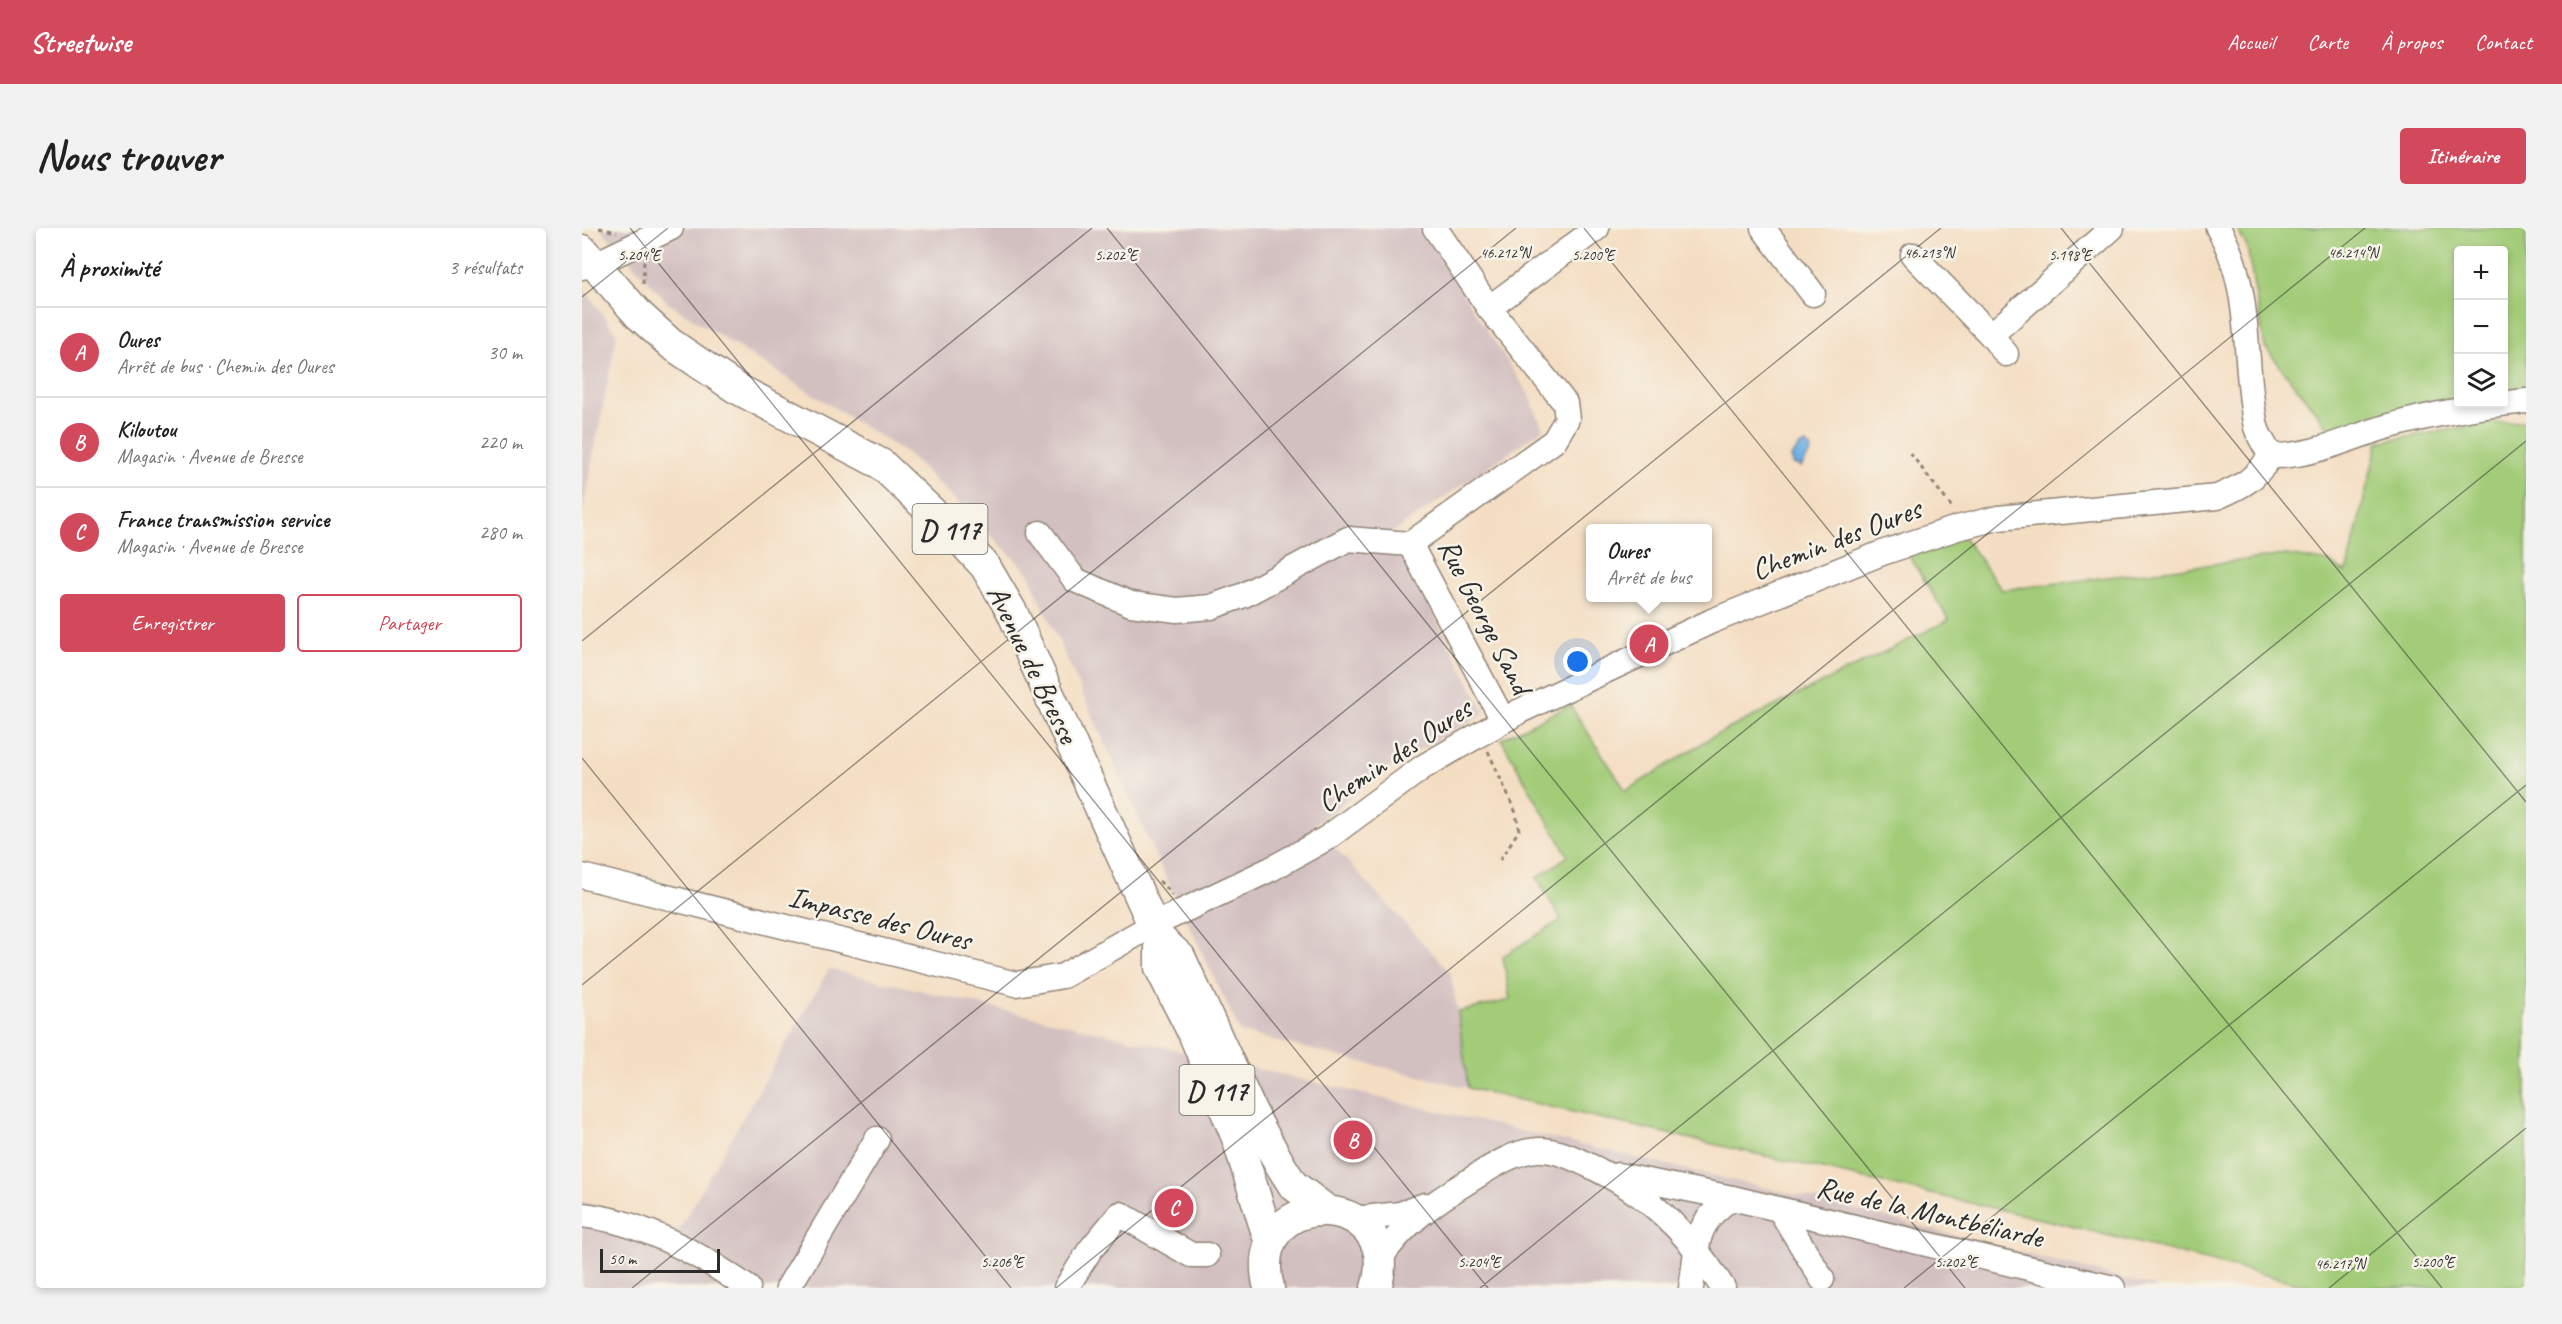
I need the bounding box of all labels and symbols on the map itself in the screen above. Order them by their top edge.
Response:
text: 46.212°N [1480,244,1533,263]
text: 46.213°N [1904,244,1957,263]
text: 46.214°N [2328,244,2381,263]
text: 5.204°E [618,246,662,265]
text: 5.202°E [1095,246,1139,265]
text: 5.200°E [1572,246,1616,265]
text: 5.198°E [2049,246,2093,265]
street label: Chemin des Oures [1746,488,1929,589]
road number: D 117 [912,504,988,554]
street label: Rue George Sand [1430,532,1542,704]
street label: Avenue de Bresse [978,579,1089,751]
pin: A [1630,622,1668,666]
your location [1563,647,1592,676]
street label: Chemin des Oures [1309,688,1481,821]
street label: Impasse des Oures [785,877,978,960]
road number: D 117 [1180,1065,1254,1115]
pin: B [1334,1118,1372,1162]
street label: Rue de la Montbéliarde [1813,1168,2049,1257]
pin: C [1154,1186,1194,1230]
scale bar [600,1246,720,1274]
text: 5.206°E [981,1253,1025,1272]
text: 5.204°E [1458,1253,1502,1272]
text: 5.202°E [1935,1253,1979,1272]
text: 5.200°E [2412,1253,2456,1272]
text: 46.217°N [2315,1255,2368,1274]

